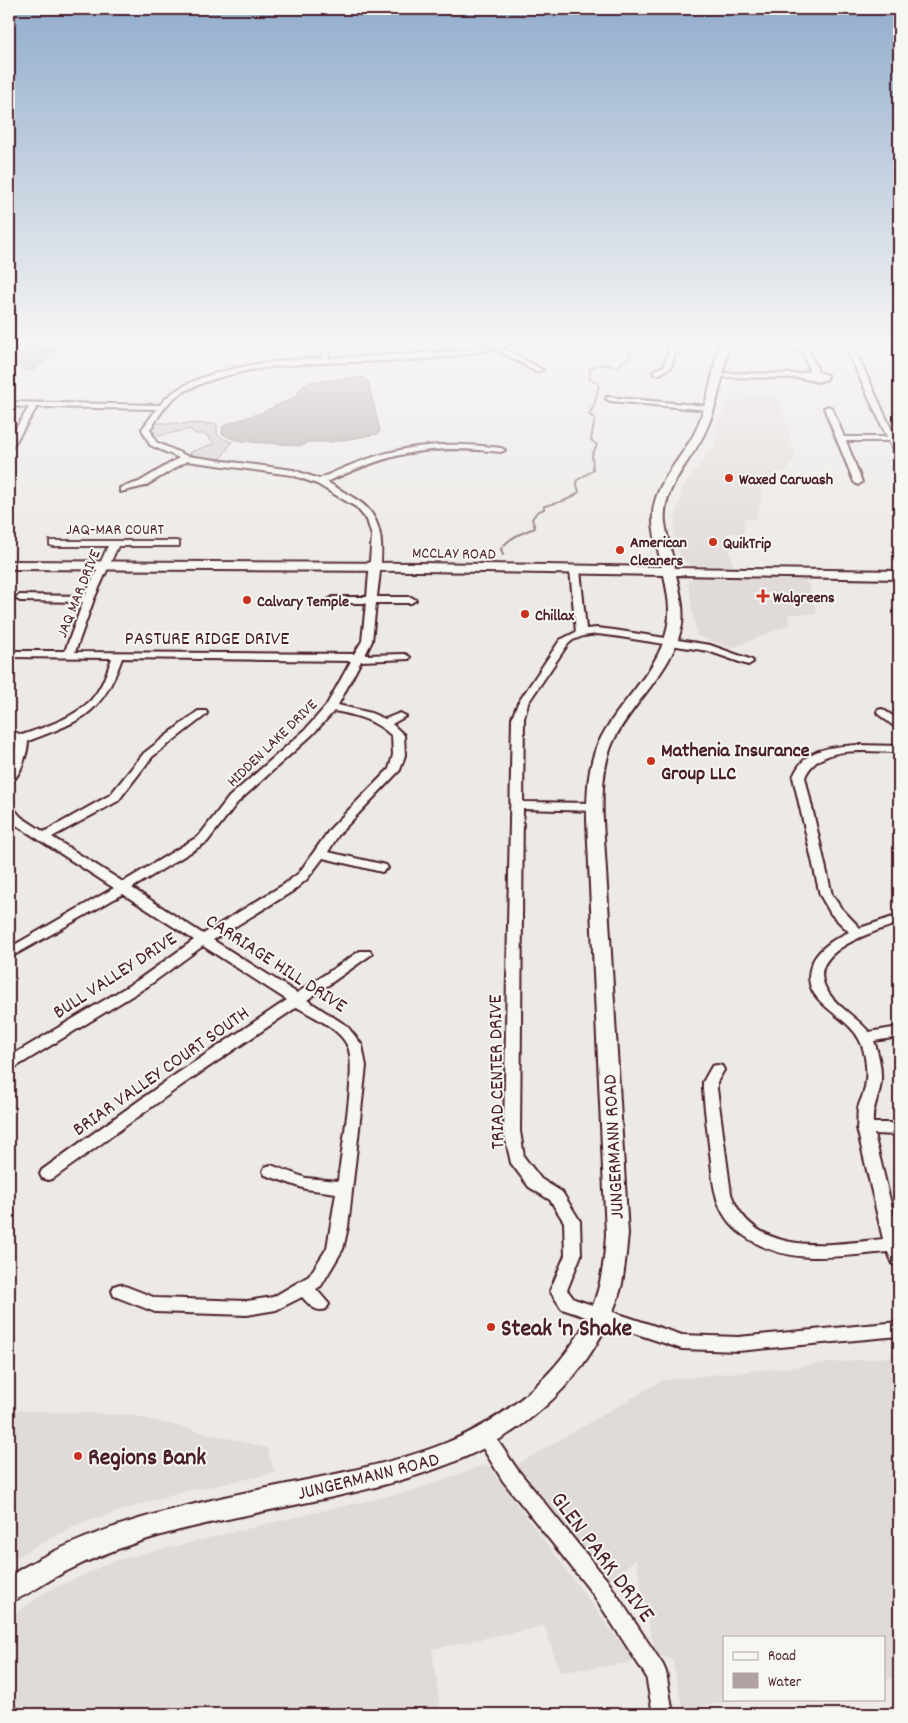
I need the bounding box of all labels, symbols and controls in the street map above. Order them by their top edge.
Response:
place label: Waxed Carwash [739,469,833,492]
marker: Waxed Carwash [723,472,735,484]
street label: JAQ-MAR COURT [66,519,165,542]
place label: American Cleaners [630,532,687,573]
place label: QuikTrip [723,533,771,556]
marker: QuikTrip [707,536,719,548]
street label: MCCLAY ROAD [412,542,496,567]
marker: American Cleaners [614,544,626,556]
street label: JAQ MAR DRIVE [51,546,108,641]
place label: Walgreens [773,587,835,610]
marker: Walgreens [757,590,769,602]
place label: Calvary Temple [257,591,349,614]
marker: Calvary Temple [241,594,253,606]
place label: Chillax [535,605,574,628]
marker: Chillax [519,608,531,620]
street label: PASTURE RIDGE DRIVE [125,626,289,654]
street label: HIDDEN LAKE DRIVE [222,694,324,793]
place label: Mathenia Insurance Group LLC [661,738,810,789]
marker: Mathenia Insurance Group LLC [645,755,657,767]
street label: CARRIAGE HILL DRIVE [199,908,352,1021]
street label: BULL VALLEY DRIVE [48,926,183,1027]
street label: TRIAD CENTER DRIVE [483,994,513,1150]
street label: BRIAR VALLEY COURT SOUTH [68,1001,256,1144]
street label: JUNGERMANN ROAD [597,1074,633,1220]
place label: Steak 'n Shake [501,1313,633,1347]
marker: Steak 'n Shake [485,1321,497,1333]
place label: Regions Bank [88,1442,206,1476]
street label: JUNGERMANN ROAD [295,1447,443,1509]
marker: Regions Bank [72,1450,84,1462]
street label: GLEN PARK DRIVE [541,1485,662,1631]
legend [723,1636,886,1700]
text: Road [768,1646,796,1668]
text: Water [768,1672,802,1694]

